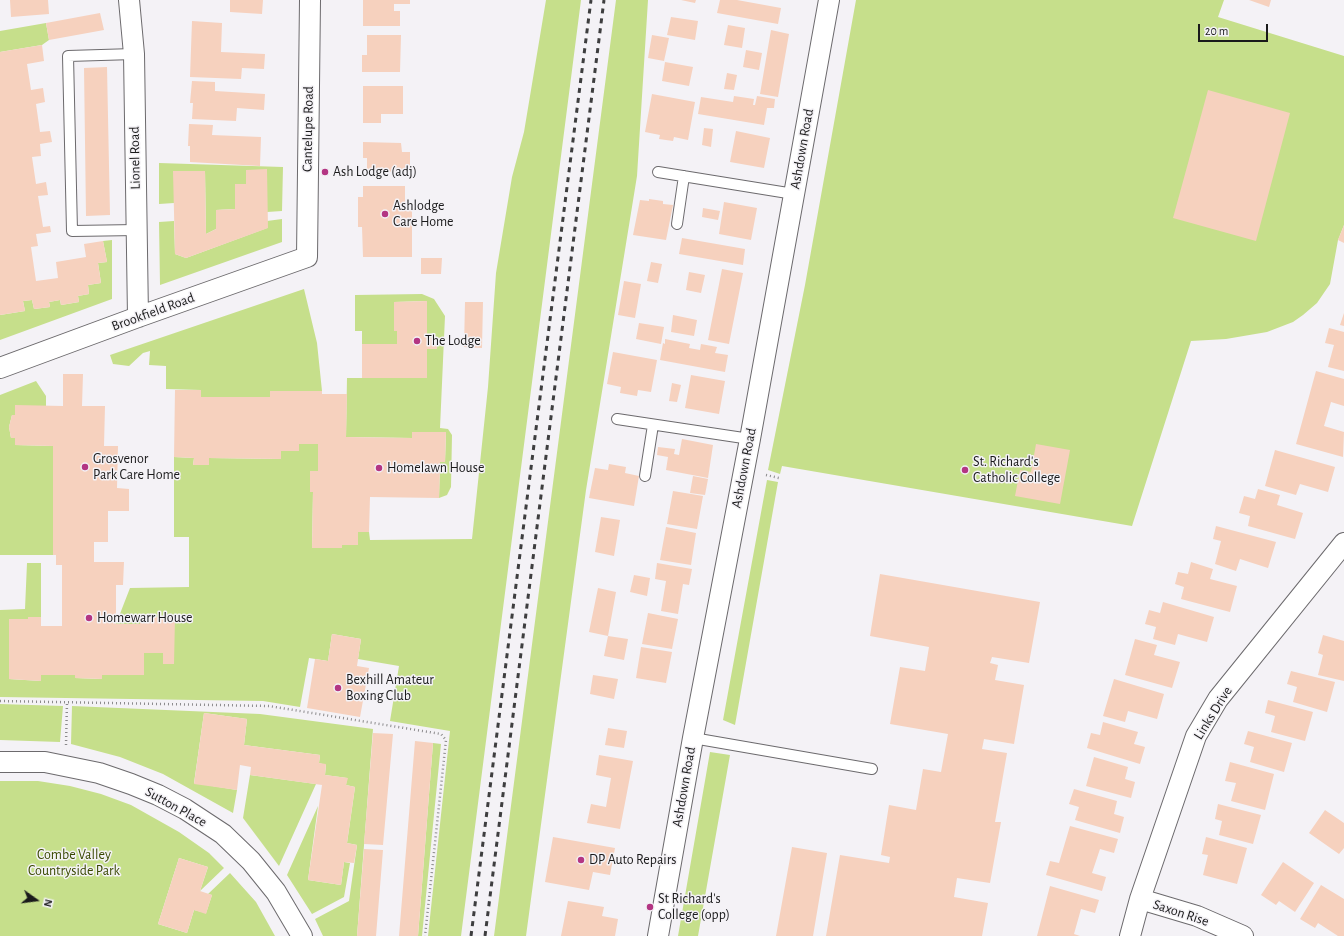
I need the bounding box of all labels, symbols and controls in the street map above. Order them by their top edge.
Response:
scale bar [1200,16,1270,42]
text: 20 m [1205,25,1228,37]
street label: Cantelupe Road [299,86,317,172]
street label: Ashdown Road [787,108,817,190]
street label: Lionel Road [126,126,144,190]
place label: Ash Lodge (adj) [333,164,417,180]
marker: Ash Lodge (adj) [320,167,330,177]
place label: Ashlodge Care Home [393,198,454,230]
marker: Ashlodge Care Home [380,209,390,219]
street label: Brookfield Road [109,289,197,335]
place label: The Lodge [425,333,481,349]
marker: The Lodge [412,336,422,346]
street label: Ashdown Road [728,426,760,510]
place label: Grosvenor Park Care Home [93,451,180,484]
place label: St. Richard's Catholic College [973,454,1060,486]
place label: Homelawn House [387,460,484,476]
marker: Grosvenor Park Care Home [80,462,90,472]
marker: Homelawn House [374,463,384,473]
marker: St. Richard's Catholic College [960,465,970,475]
place label: Homewarr House [97,610,193,626]
marker: Homewarr House [84,613,94,623]
place label: Bexhill Amateur Boxing Club [346,672,434,704]
marker: Bexhill Amateur Boxing Club [333,683,343,693]
street label: Links Drive [1190,683,1236,743]
street label: Ashdown Road [669,746,699,828]
street label: Sutton Place [142,783,210,831]
park label: Combe Valley Countryside Park [28,847,120,880]
place label: DP Auto Repairs [589,852,676,868]
marker: DP Auto Repairs [576,855,586,865]
north arrow [16,880,56,920]
place label: St Richard's College (opp) [658,891,730,924]
street label: Saxon Rise [1151,896,1211,930]
text: N [42,898,54,908]
marker: St Richard's College (opp) [645,902,655,912]

